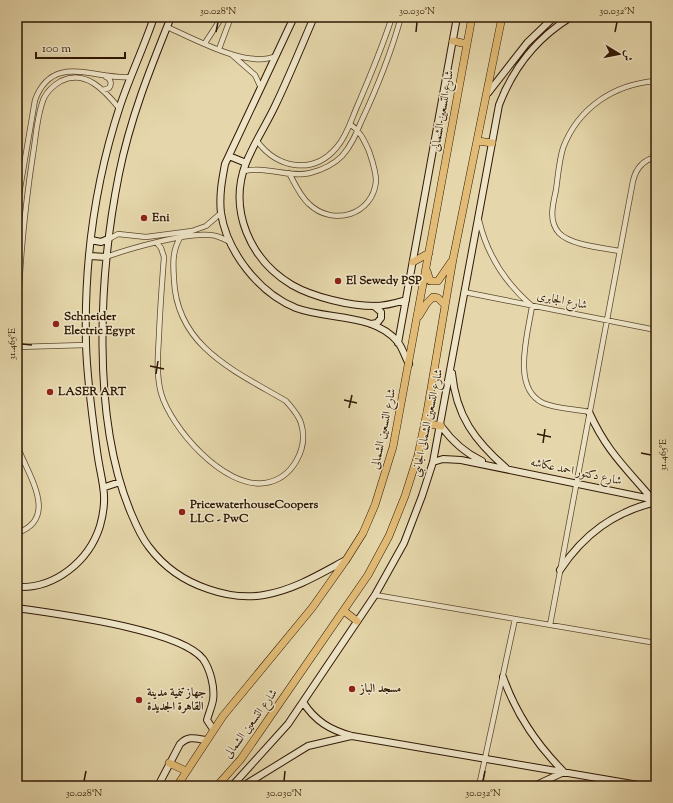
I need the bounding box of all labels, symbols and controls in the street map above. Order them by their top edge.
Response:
text: 30.028°N [200,4,236,19]
text: 30.030°N [399,4,435,19]
text: 30.032°N [599,4,635,19]
scale bar [36,34,125,60]
north arrow [599,34,639,74]
text: 100 m [42,40,71,58]
text: ش [619,49,637,62]
street label: شارع التسعين الشمالى [427,69,460,153]
place label: Eni [151,209,170,227]
marker: Eni [139,213,149,223]
place label: El Sewedy PSP [345,272,422,290]
marker: El Sewedy PSP [333,276,343,286]
street label: شارع الجابرى [535,287,589,316]
place label: Schneider Electric Egypt [63,308,136,340]
marker: Schneider Electric Egypt [51,319,61,329]
text: 31.465°E [5,328,20,360]
street label: شارع التسعين الشمالى الجانبى [408,367,449,479]
place label: LASER ART [57,383,127,401]
marker: LASER ART [45,387,55,397]
street label: شارع التسعين الشمالى [367,387,402,471]
text: 31.465°E [656,439,671,471]
street label: شارع دكتور احمد عكاشه [528,454,624,491]
place label: PricewaterhouseCoopers LLC - PwC [189,496,319,528]
marker: PricewaterhouseCoopers LLC - PwC [177,507,187,517]
place label: مسجد الباز [358,680,402,698]
place label: جهاز تنمية مدينة القاهرة الجديدة [147,684,206,716]
marker: مسجد الباز [347,684,357,694]
street label: شارع التسعين الشمالى [220,685,283,763]
marker: جهاز تنمية مدينة القاهرة الجديدة [134,695,144,705]
text: 30.028°N [66,786,102,801]
text: 30.030°N [266,786,302,801]
text: 30.032°N [465,786,501,801]

